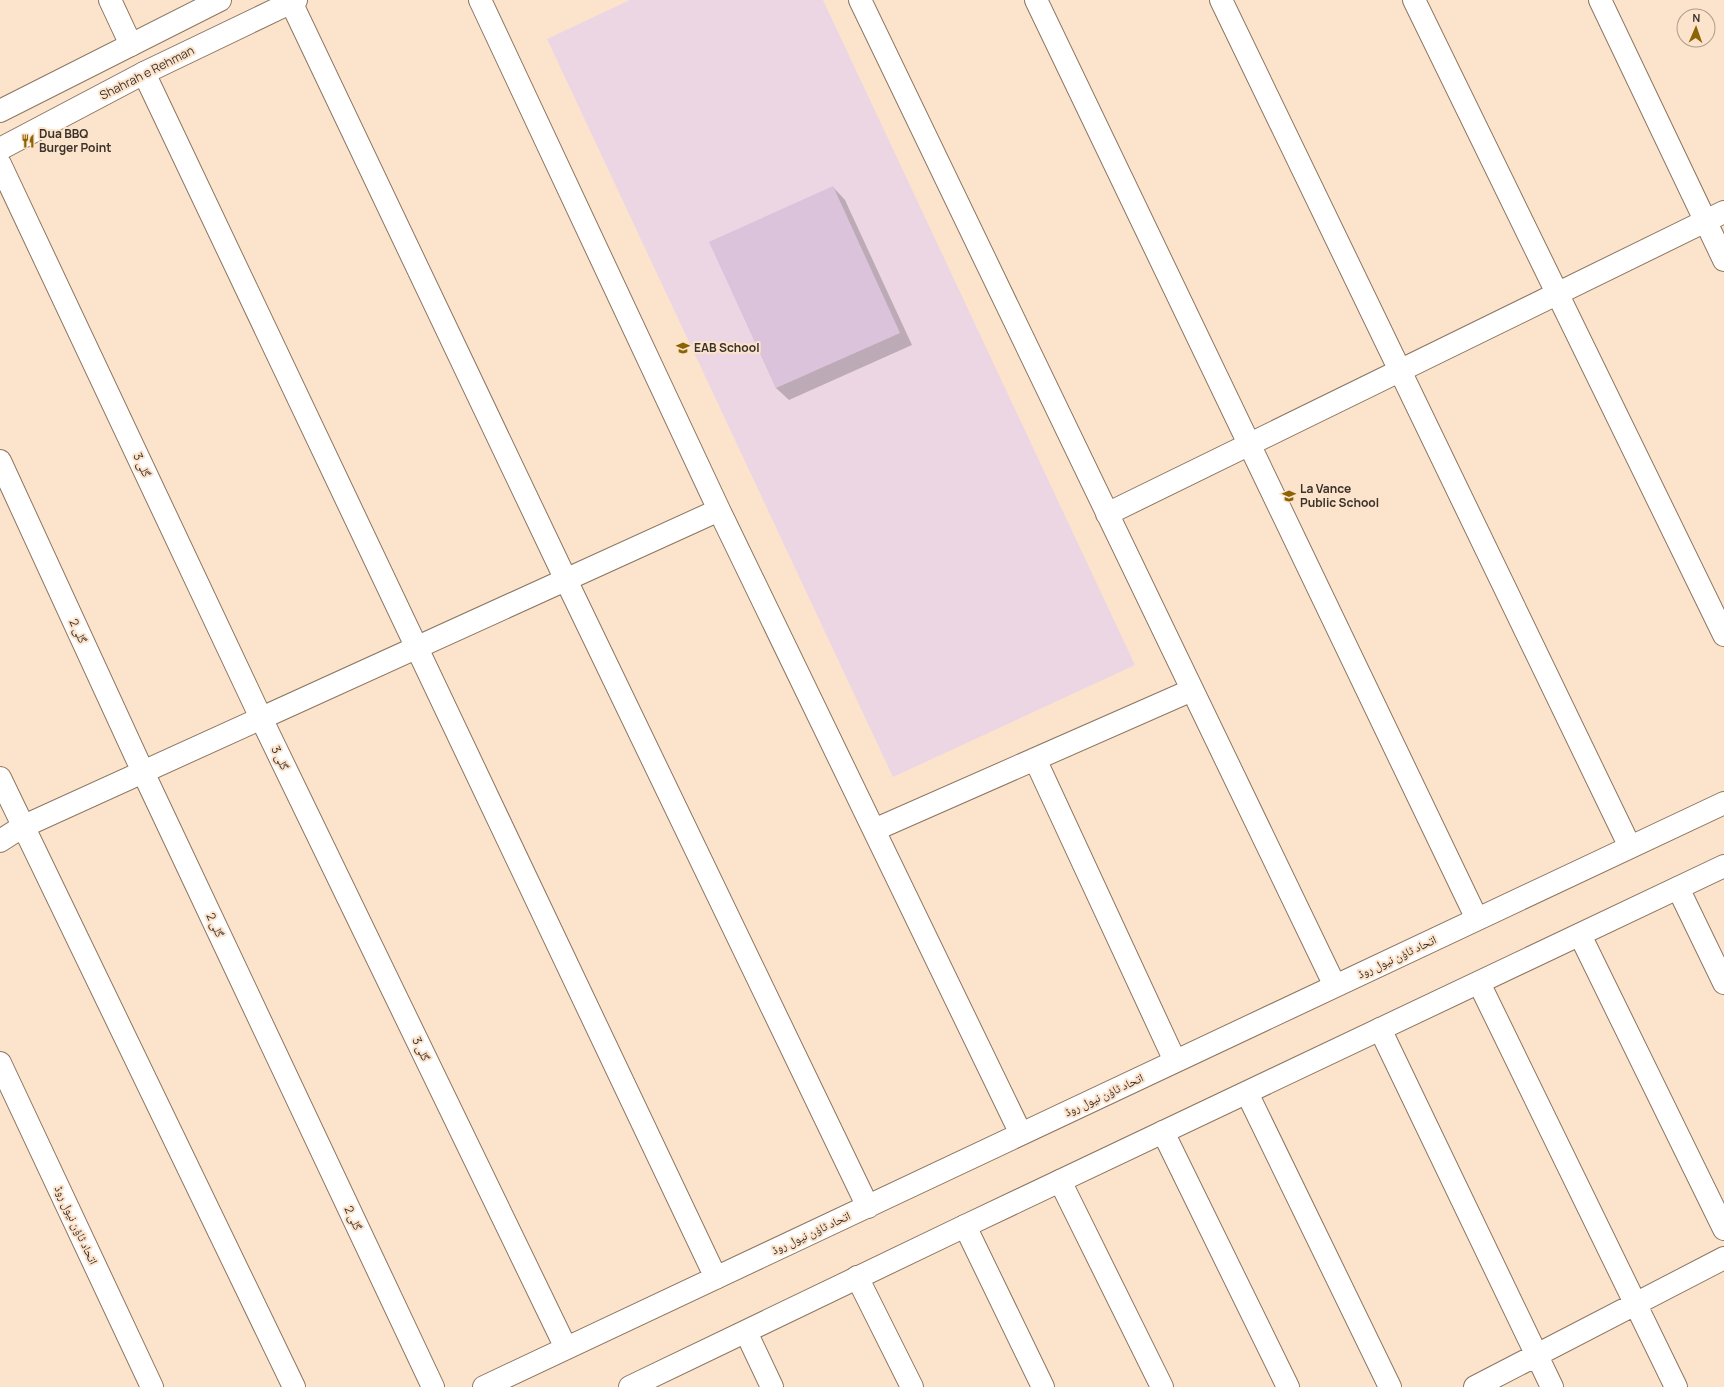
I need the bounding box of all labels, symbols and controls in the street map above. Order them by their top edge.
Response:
north arrow [1676,8,1716,48]
text: N [1692,10,1701,25]
street label: Shahrah e Rehman [97,41,197,104]
place label: Dua BBQ Burger Point [39,125,111,156]
restaurant icon: Dua BBQ Burger Point [20,133,36,149]
place label: EAB School [694,339,760,356]
school or university icon: EAB School [675,340,691,356]
street label: گلی 3 [129,450,155,480]
place label: La Vance Public School [1300,480,1379,511]
school or university icon: La Vance Public School [1281,488,1297,504]
street label: گلی 2 [65,616,92,646]
street label: گلی 3 [267,743,294,773]
street label: گلی 2 [202,910,229,940]
street label: اتحاد ٹاؤن نیول روڈ [1354,931,1439,982]
street label: گلی 3 [408,1034,435,1064]
street label: اتحاد ٹاؤن نیول روڈ [1061,1069,1146,1120]
street label: اتحاد ٹاؤن نیول روڈ [51,1182,102,1267]
street label: گلی 2 [340,1203,367,1233]
street label: اتحاد ٹاؤن نیول روڈ [768,1207,853,1258]

